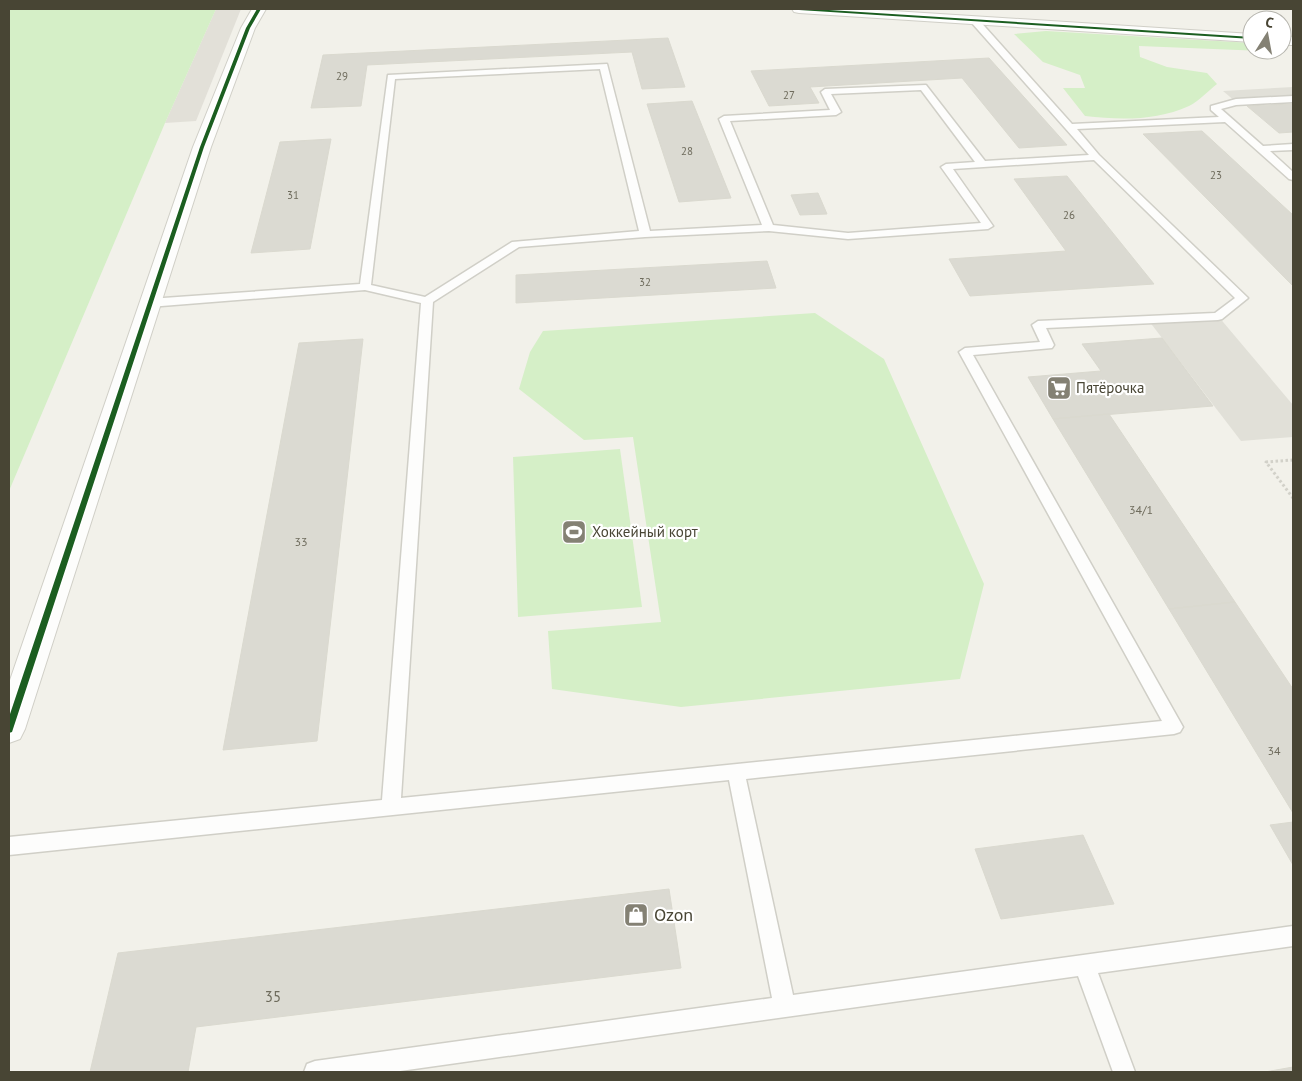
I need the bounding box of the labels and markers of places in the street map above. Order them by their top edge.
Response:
supermarket icon: Пятёрочка [1046,375,1072,401]
place label: Пятёрочка [1076,378,1144,397]
sports icon: Хоккейный корт [561,519,587,545]
place label: Хоккейный корт [592,522,698,541]
shop icon: Ozon [623,902,649,928]
place label: Ozon [654,903,693,926]

